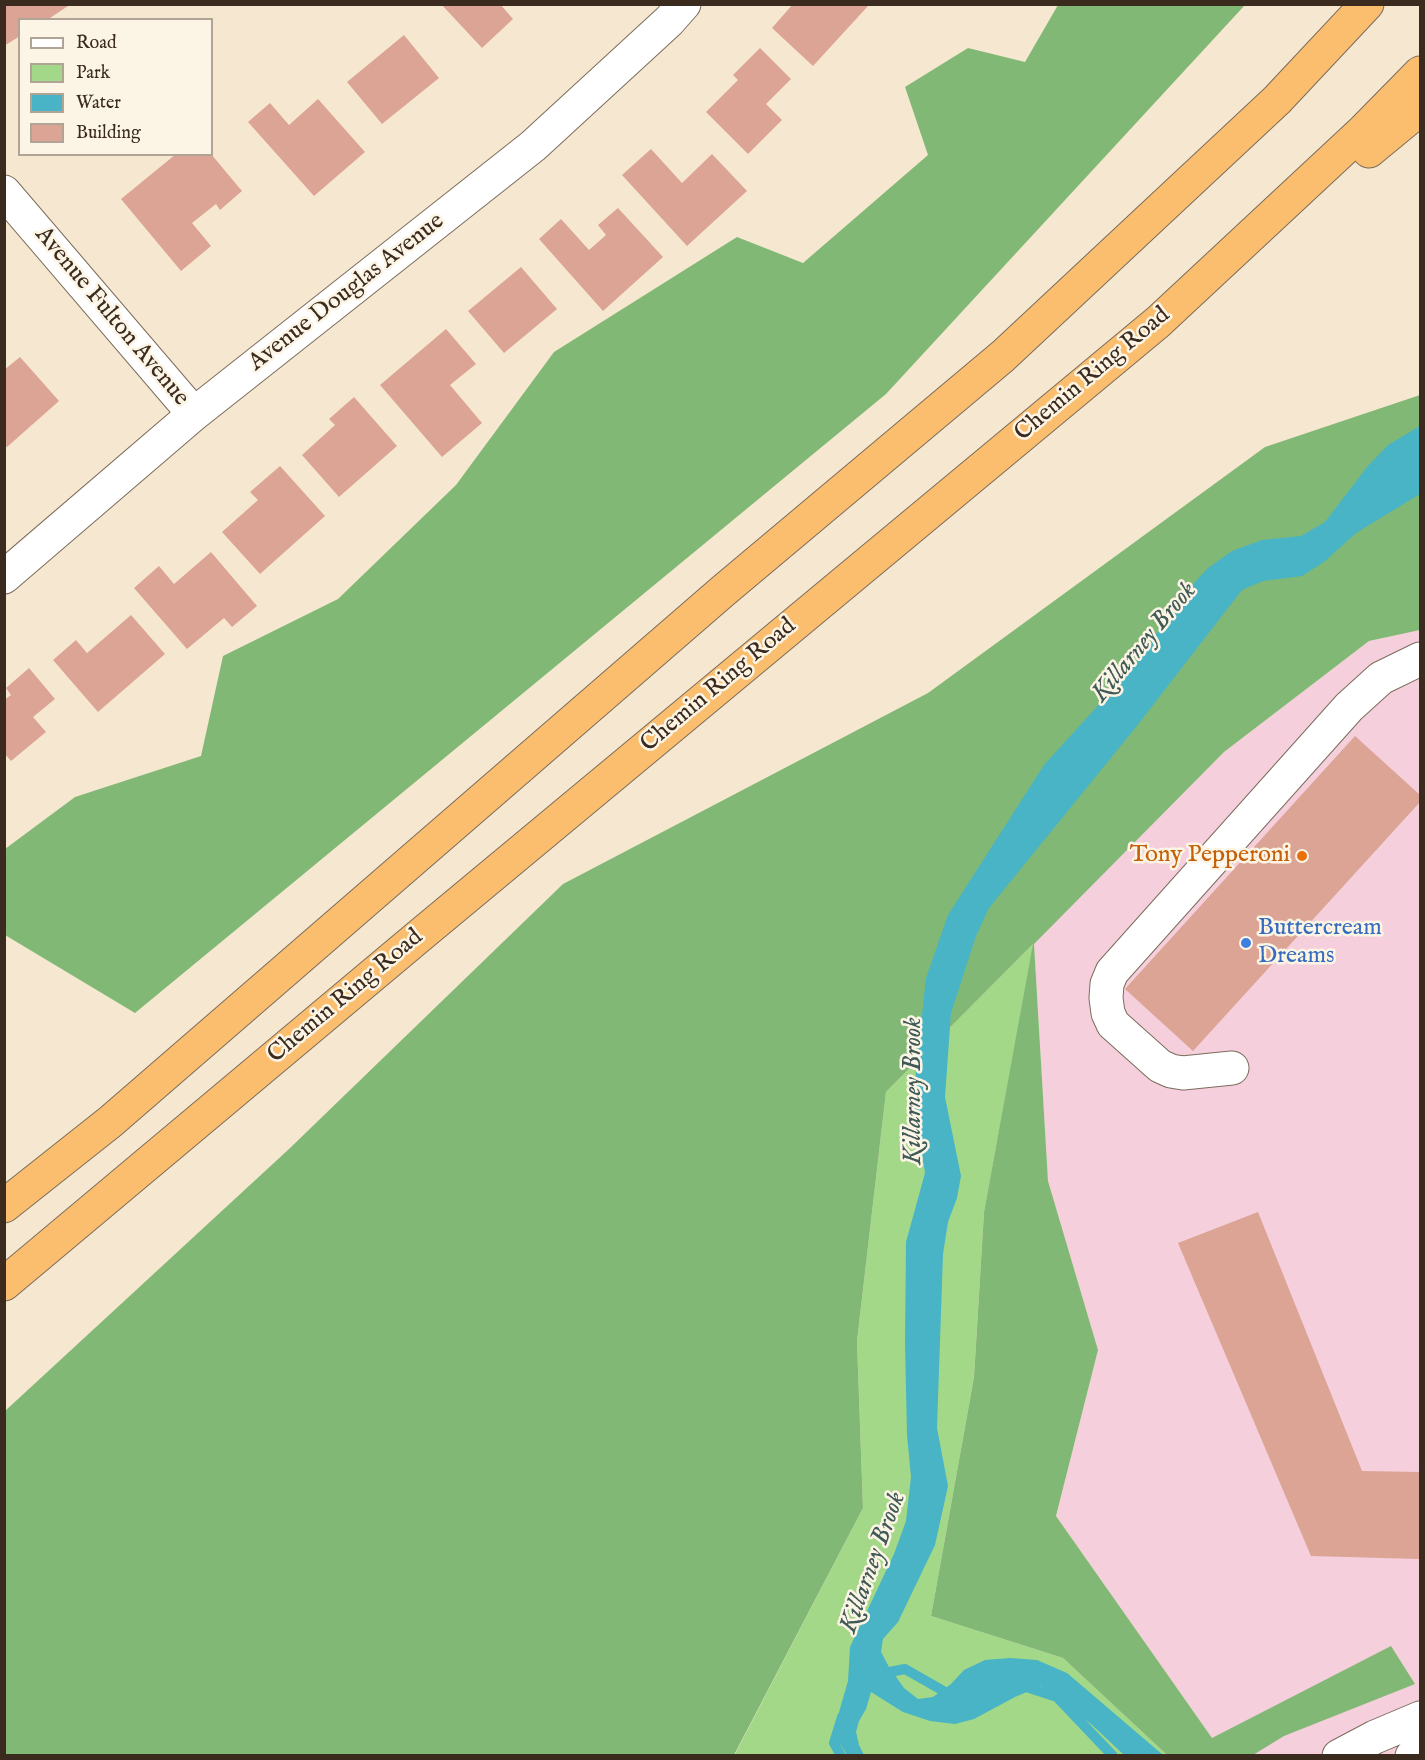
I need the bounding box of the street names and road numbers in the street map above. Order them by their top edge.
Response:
street label: Avenue Douglas Avenue [244,208,450,378]
street label: Avenue Fulton Avenue [28,222,194,412]
street label: Chemin Ring Road [1010,302,1176,448]
street label: Chemin Ring Road [636,613,802,759]
street label: Chemin Ring Road [263,924,429,1070]

